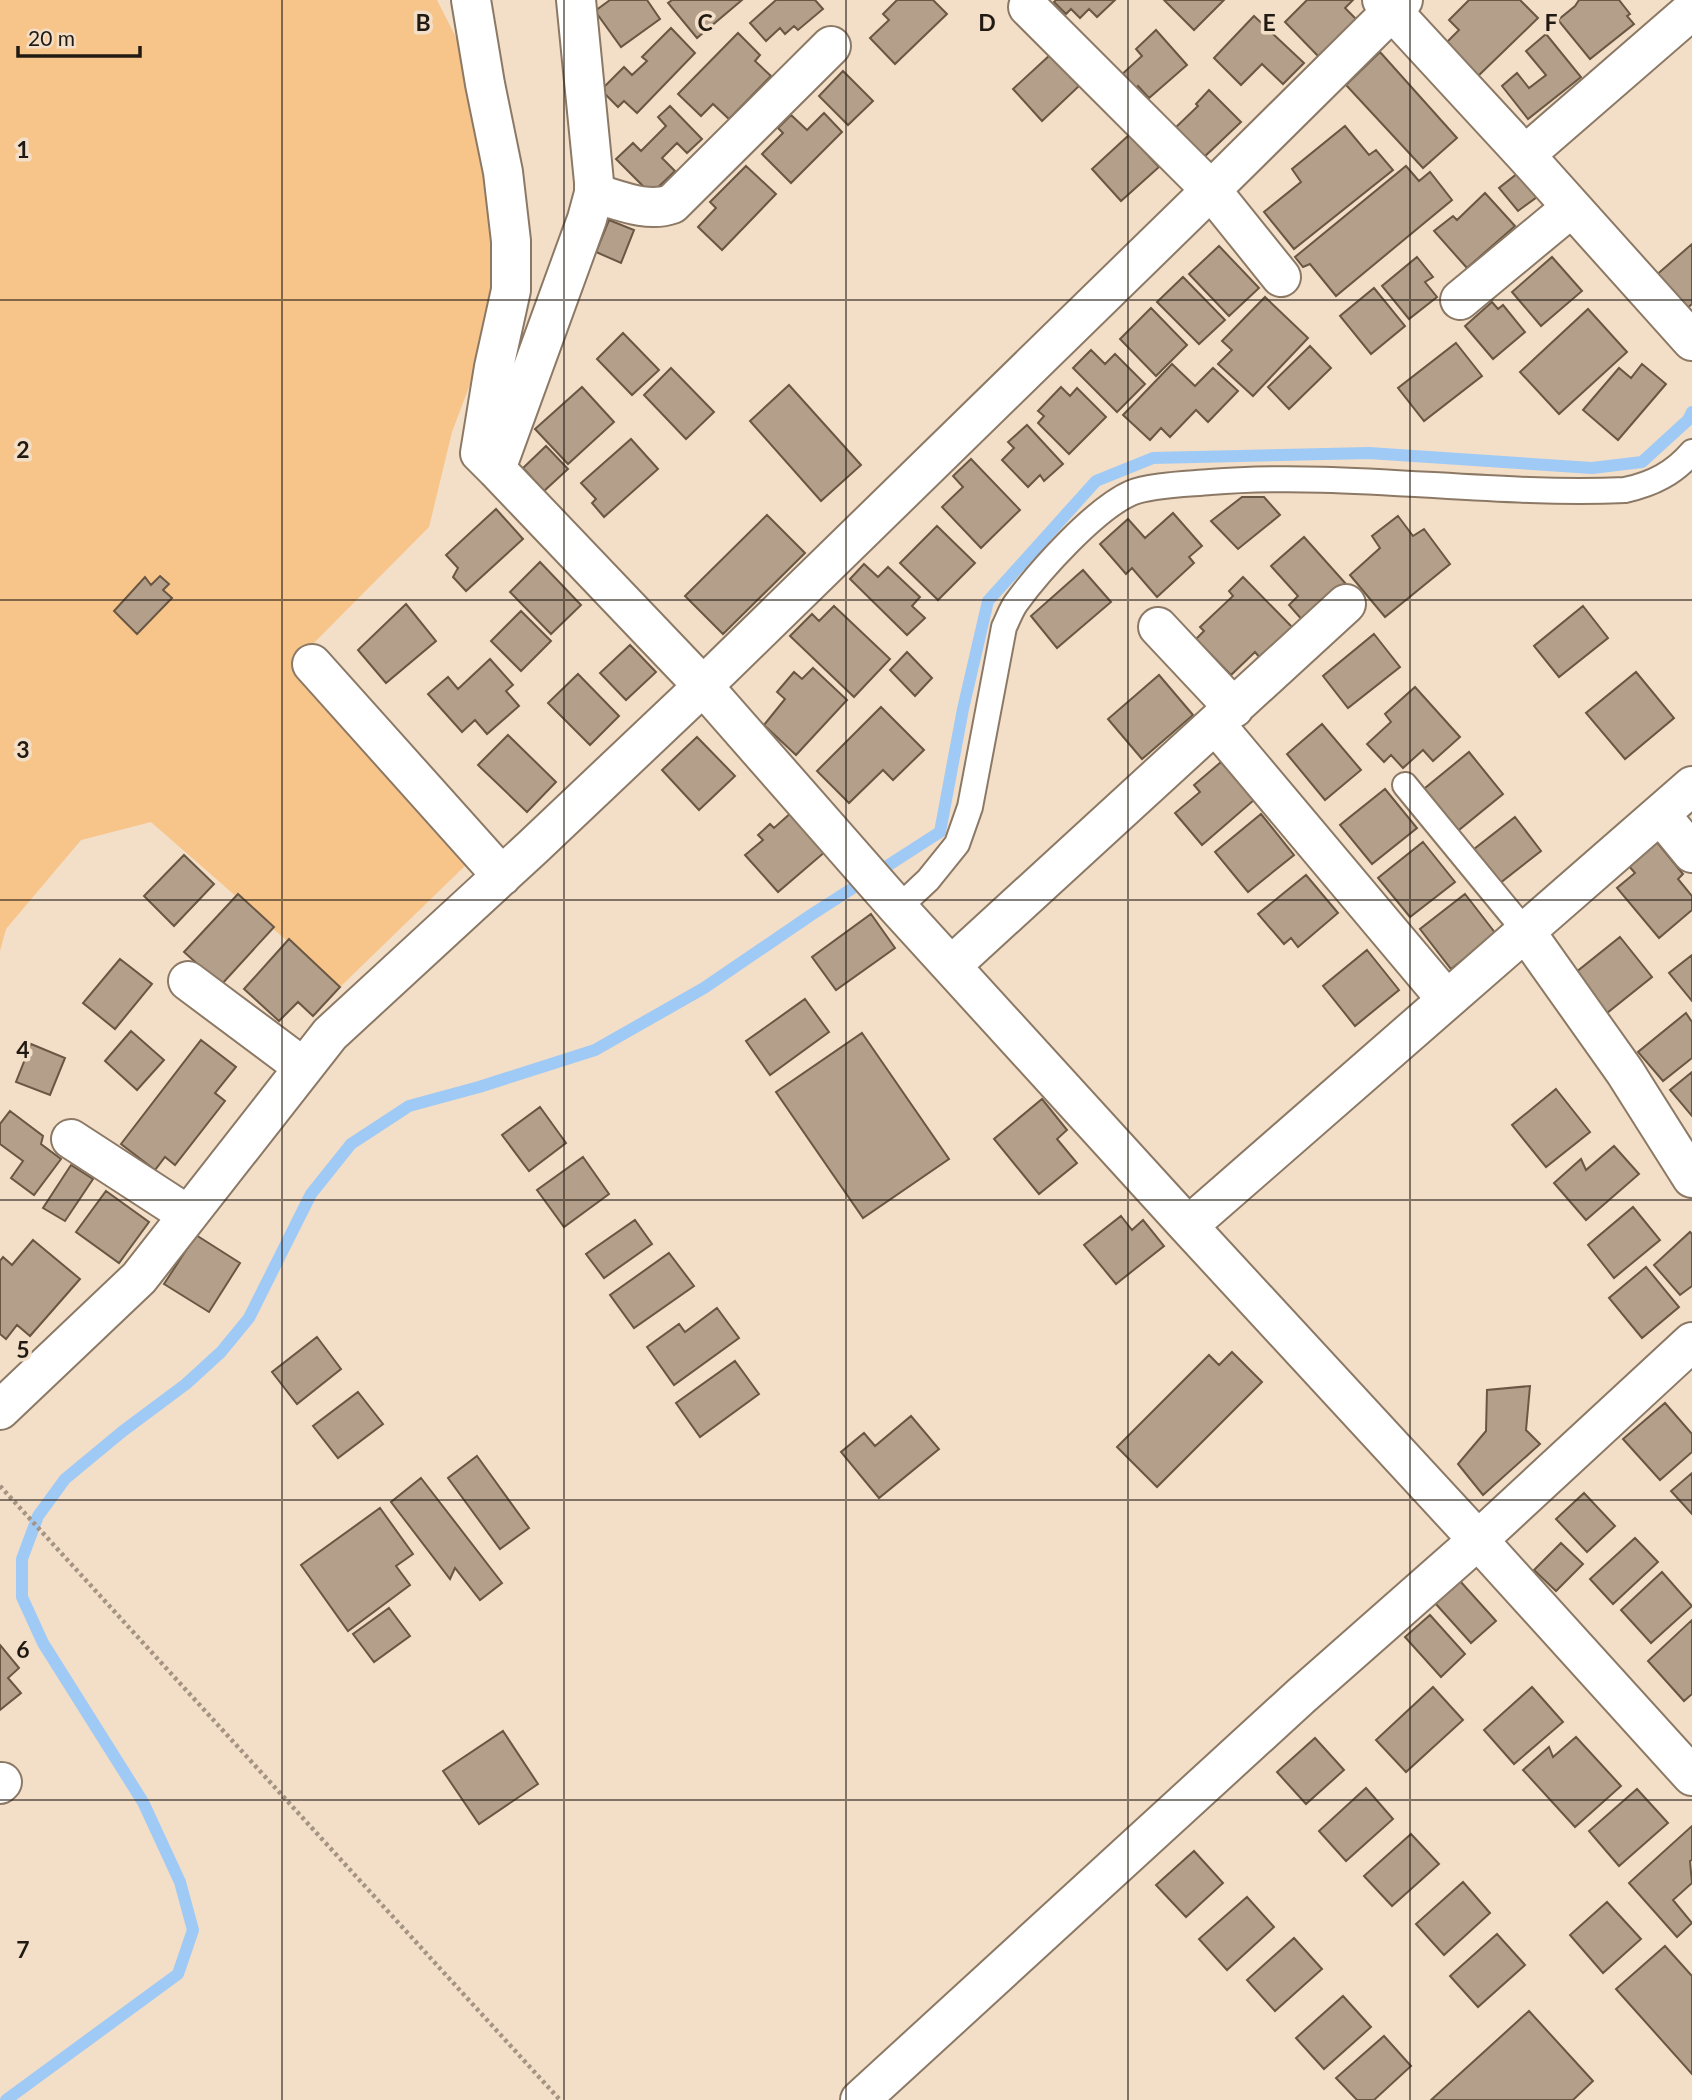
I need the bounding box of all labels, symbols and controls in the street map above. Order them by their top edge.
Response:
text: B [415,8,431,36]
text: C [697,8,713,36]
text: D [978,8,996,36]
text: E [1262,8,1276,36]
text: F [1544,8,1558,36]
scale bar [18,14,140,58]
text: 20 m [28,25,75,50]
text: 1 [16,135,30,163]
text: 2 [16,435,30,463]
text: 3 [16,735,30,763]
text: 4 [16,1035,30,1063]
text: 5 [16,1335,30,1363]
text: 6 [16,1635,30,1663]
text: 7 [16,1935,30,1963]

